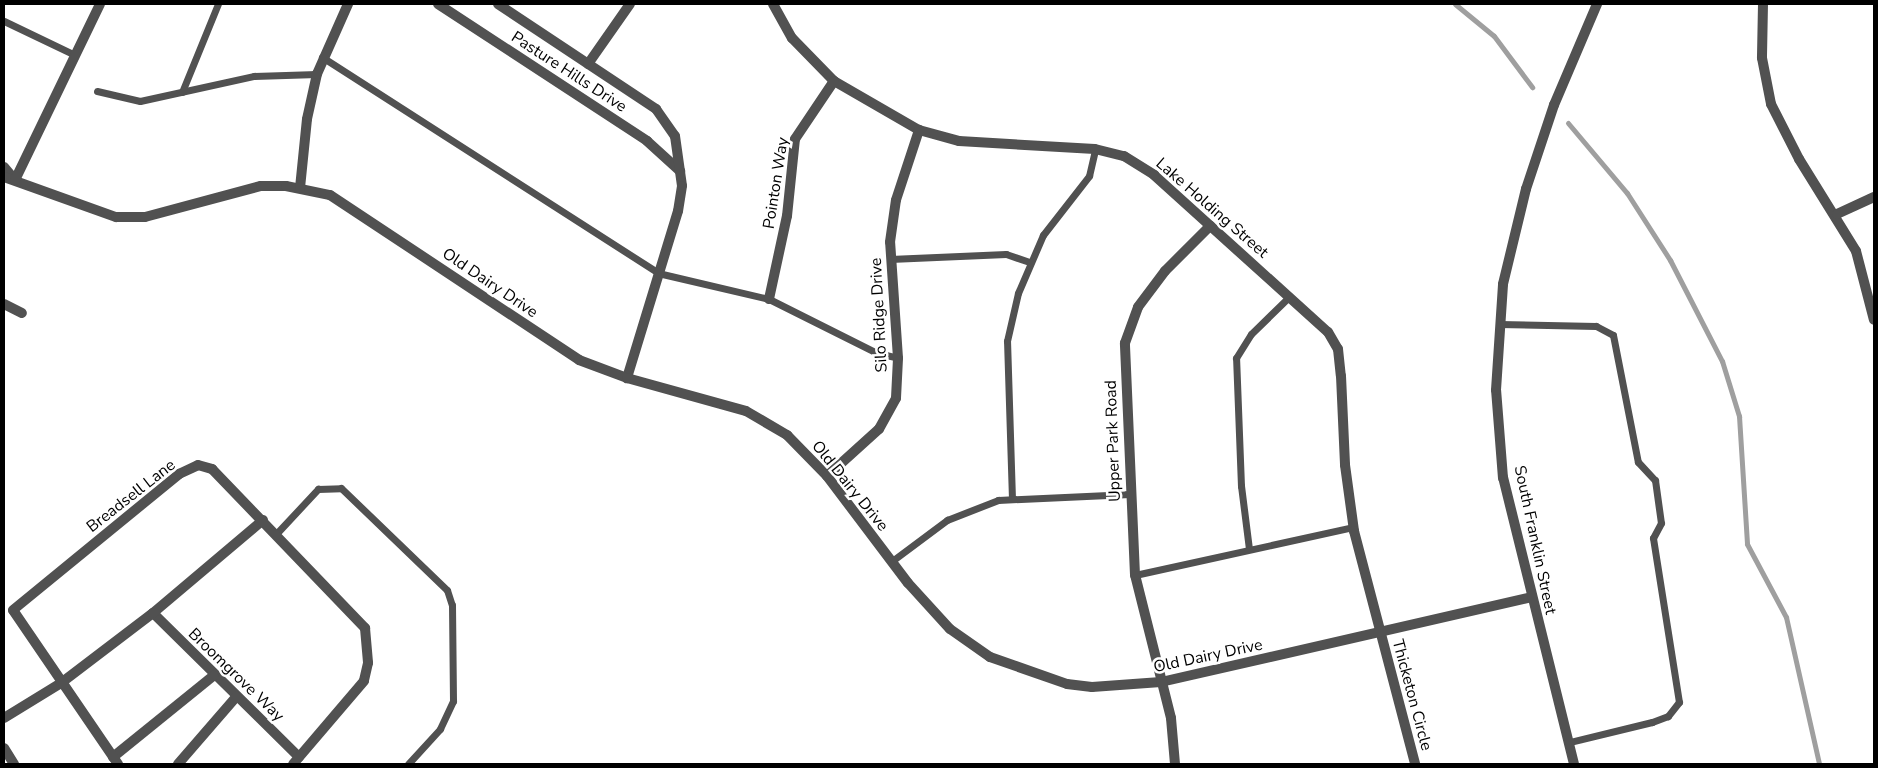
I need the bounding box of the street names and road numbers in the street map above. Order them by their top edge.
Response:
street label: Pasture Hills Drive [508,28,630,116]
street label: Pointon Way [759,136,793,230]
street label: Lake Holding Street [1152,154,1272,262]
street label: Old Dairy Drive [439,244,541,322]
street label: Silo Ridge Drive [866,257,892,373]
street label: Upper Park Road [1101,380,1125,502]
street label: Old Dairy Drive [808,437,892,535]
street label: Breadsell Lane [83,455,179,537]
street label: South Franklin Street [1510,464,1560,616]
street label: Broomgrove Way [184,624,288,726]
street label: Old Dairy Drive [1152,635,1264,677]
street label: Thicketon Circle [1388,637,1436,753]

